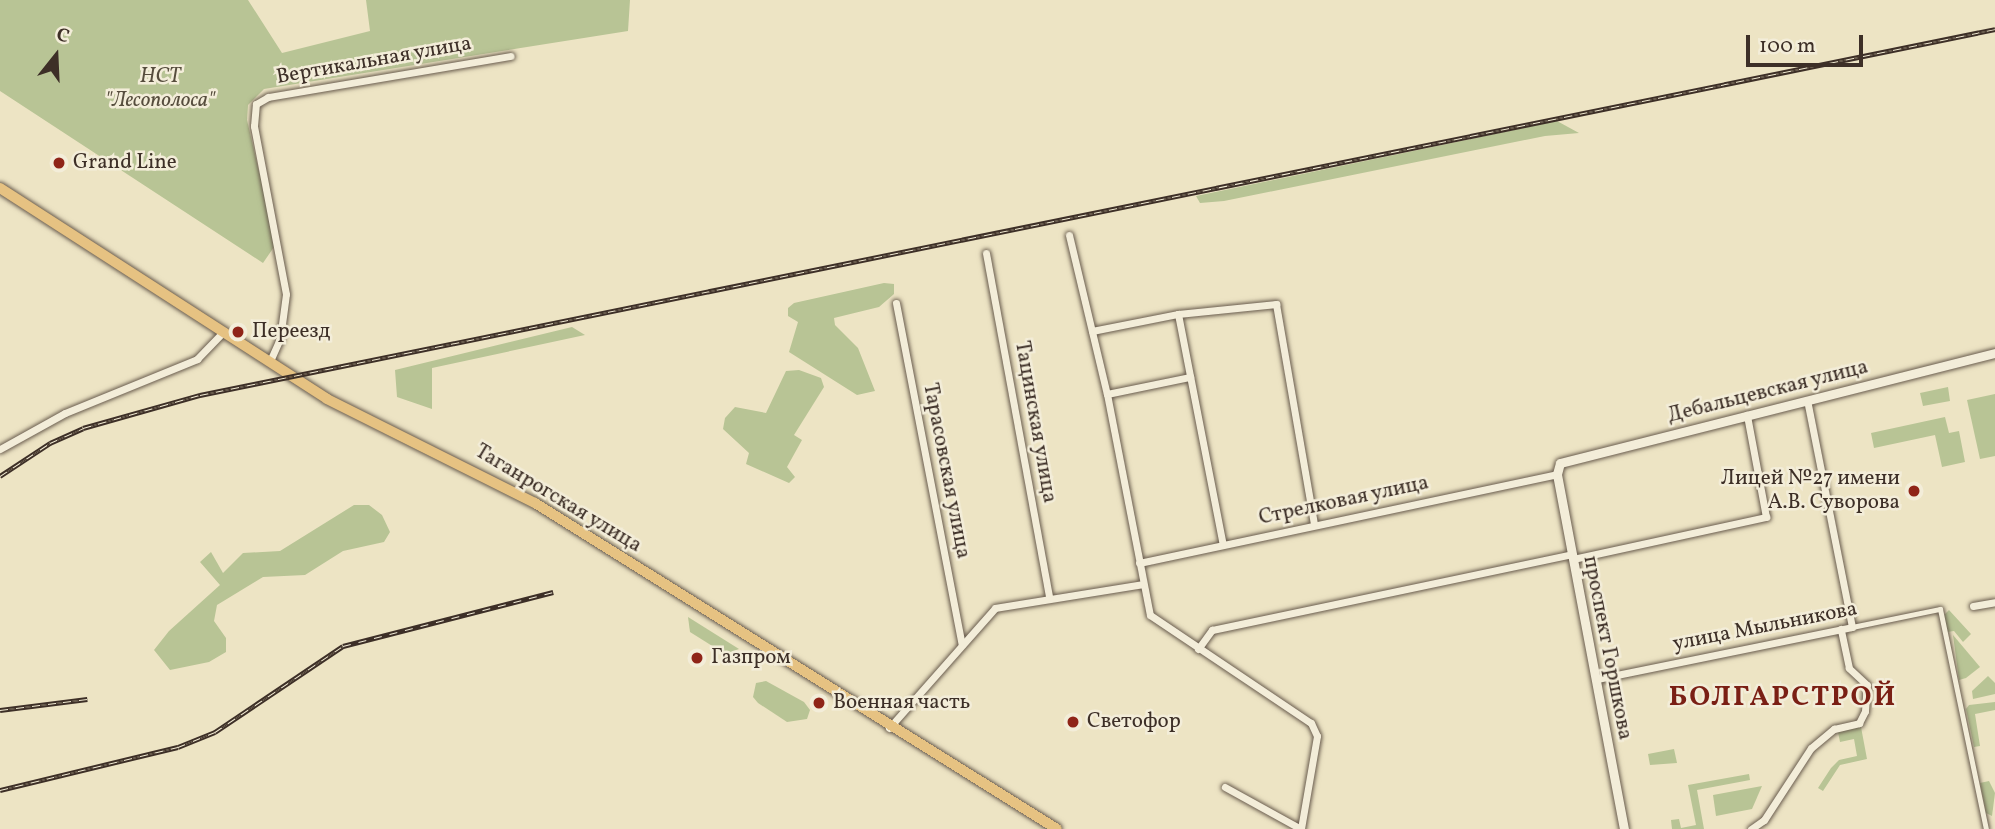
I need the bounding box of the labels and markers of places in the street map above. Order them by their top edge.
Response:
place label: Grand Line [73,150,177,176]
marker: Grand Line [51,155,67,171]
place label: Переезд [252,319,330,345]
marker: Переезд [230,324,246,340]
place label: Лицей №27 имени А.В. Суворова [1721,466,1900,516]
marker: Лицей №27 имени А.В. Суворова [1906,483,1922,499]
place label: Газпром [711,645,791,671]
marker: Газпром [689,650,705,666]
place label: Военная часть [833,690,971,716]
marker: Военная часть [811,695,827,711]
place label: Светофор [1087,709,1181,735]
marker: Светофор [1065,714,1081,730]

